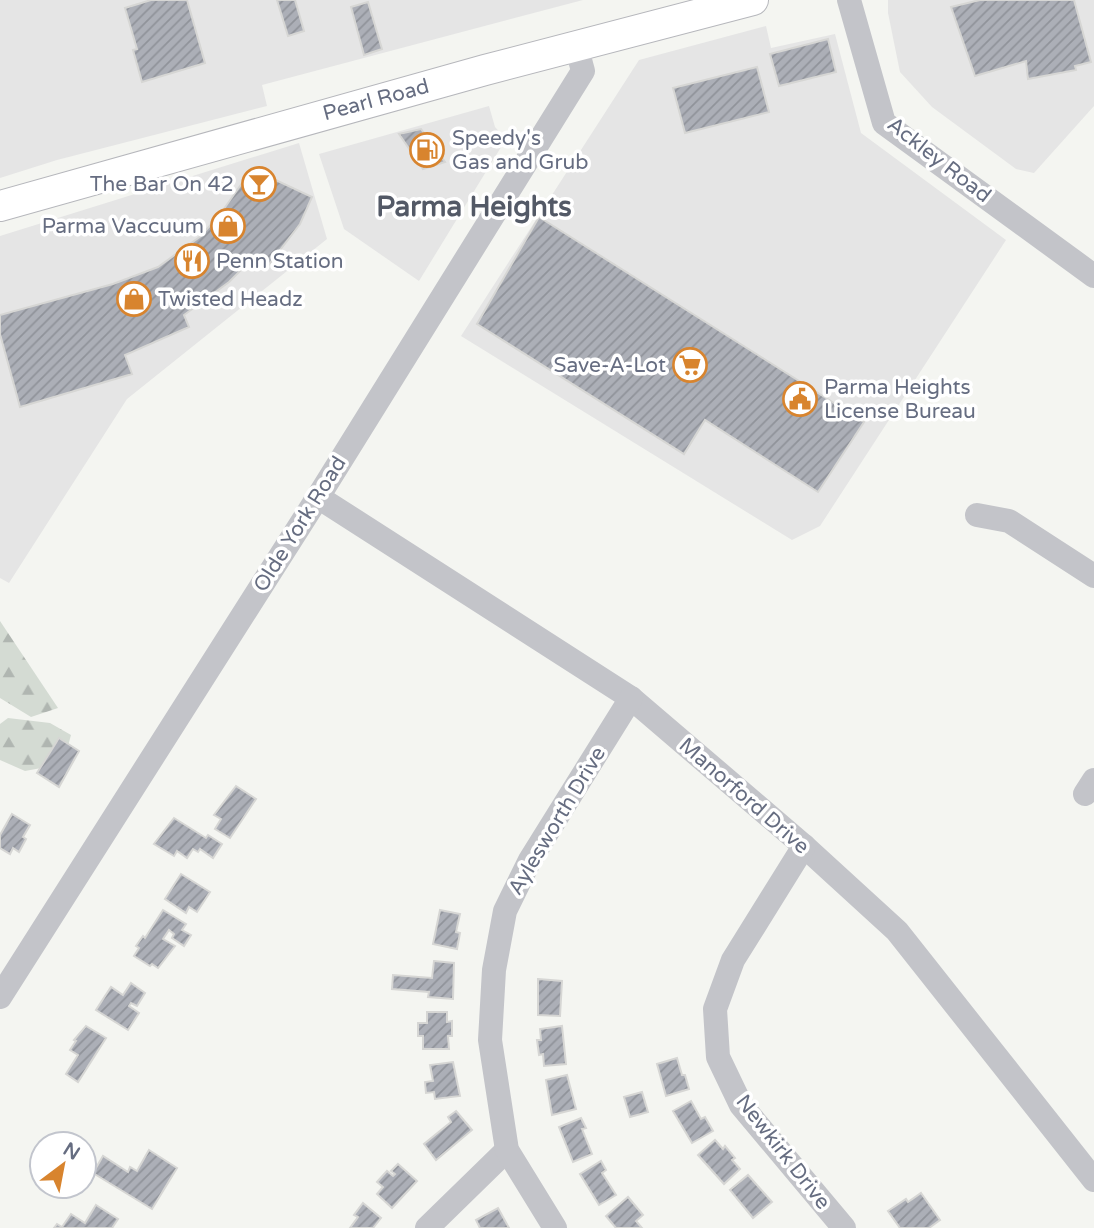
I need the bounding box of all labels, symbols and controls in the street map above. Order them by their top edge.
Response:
street label: Pearl Road [320,74,432,126]
street label: Ackley Road [882,112,996,208]
place label: Speedy's Gas and Grub [452,126,589,175]
fuel station icon: Speedy's Gas and Grub [408,131,446,169]
bar icon: The Bar On 42 [240,165,278,203]
place label: The Bar On 42 [90,172,234,197]
district label: Parma Heights [376,190,572,224]
shop icon: Parma Vaccuum [209,207,247,245]
place label: Parma Vaccuum [42,214,204,239]
restaurant icon: Penn Station [173,242,211,280]
place label: Penn Station [216,249,344,274]
shop icon: Twisted Headz [115,280,153,318]
place label: Twisted Headz [158,287,303,312]
supermarket icon: Save-A-Lot [671,346,709,384]
place label: Save-A-Lot [554,353,666,378]
place label: Parma Heights License Bureau [824,375,976,424]
public building icon: Parma Heights License Bureau [781,380,819,418]
street label: Olde York Road [248,452,352,596]
street label: Manorford Drive [674,733,814,859]
street label: Aylesworth Drive [503,742,611,900]
street label: Newkirk Drive [731,1090,836,1214]
north arrow [28,1130,98,1200]
text: N [59,1138,84,1165]

